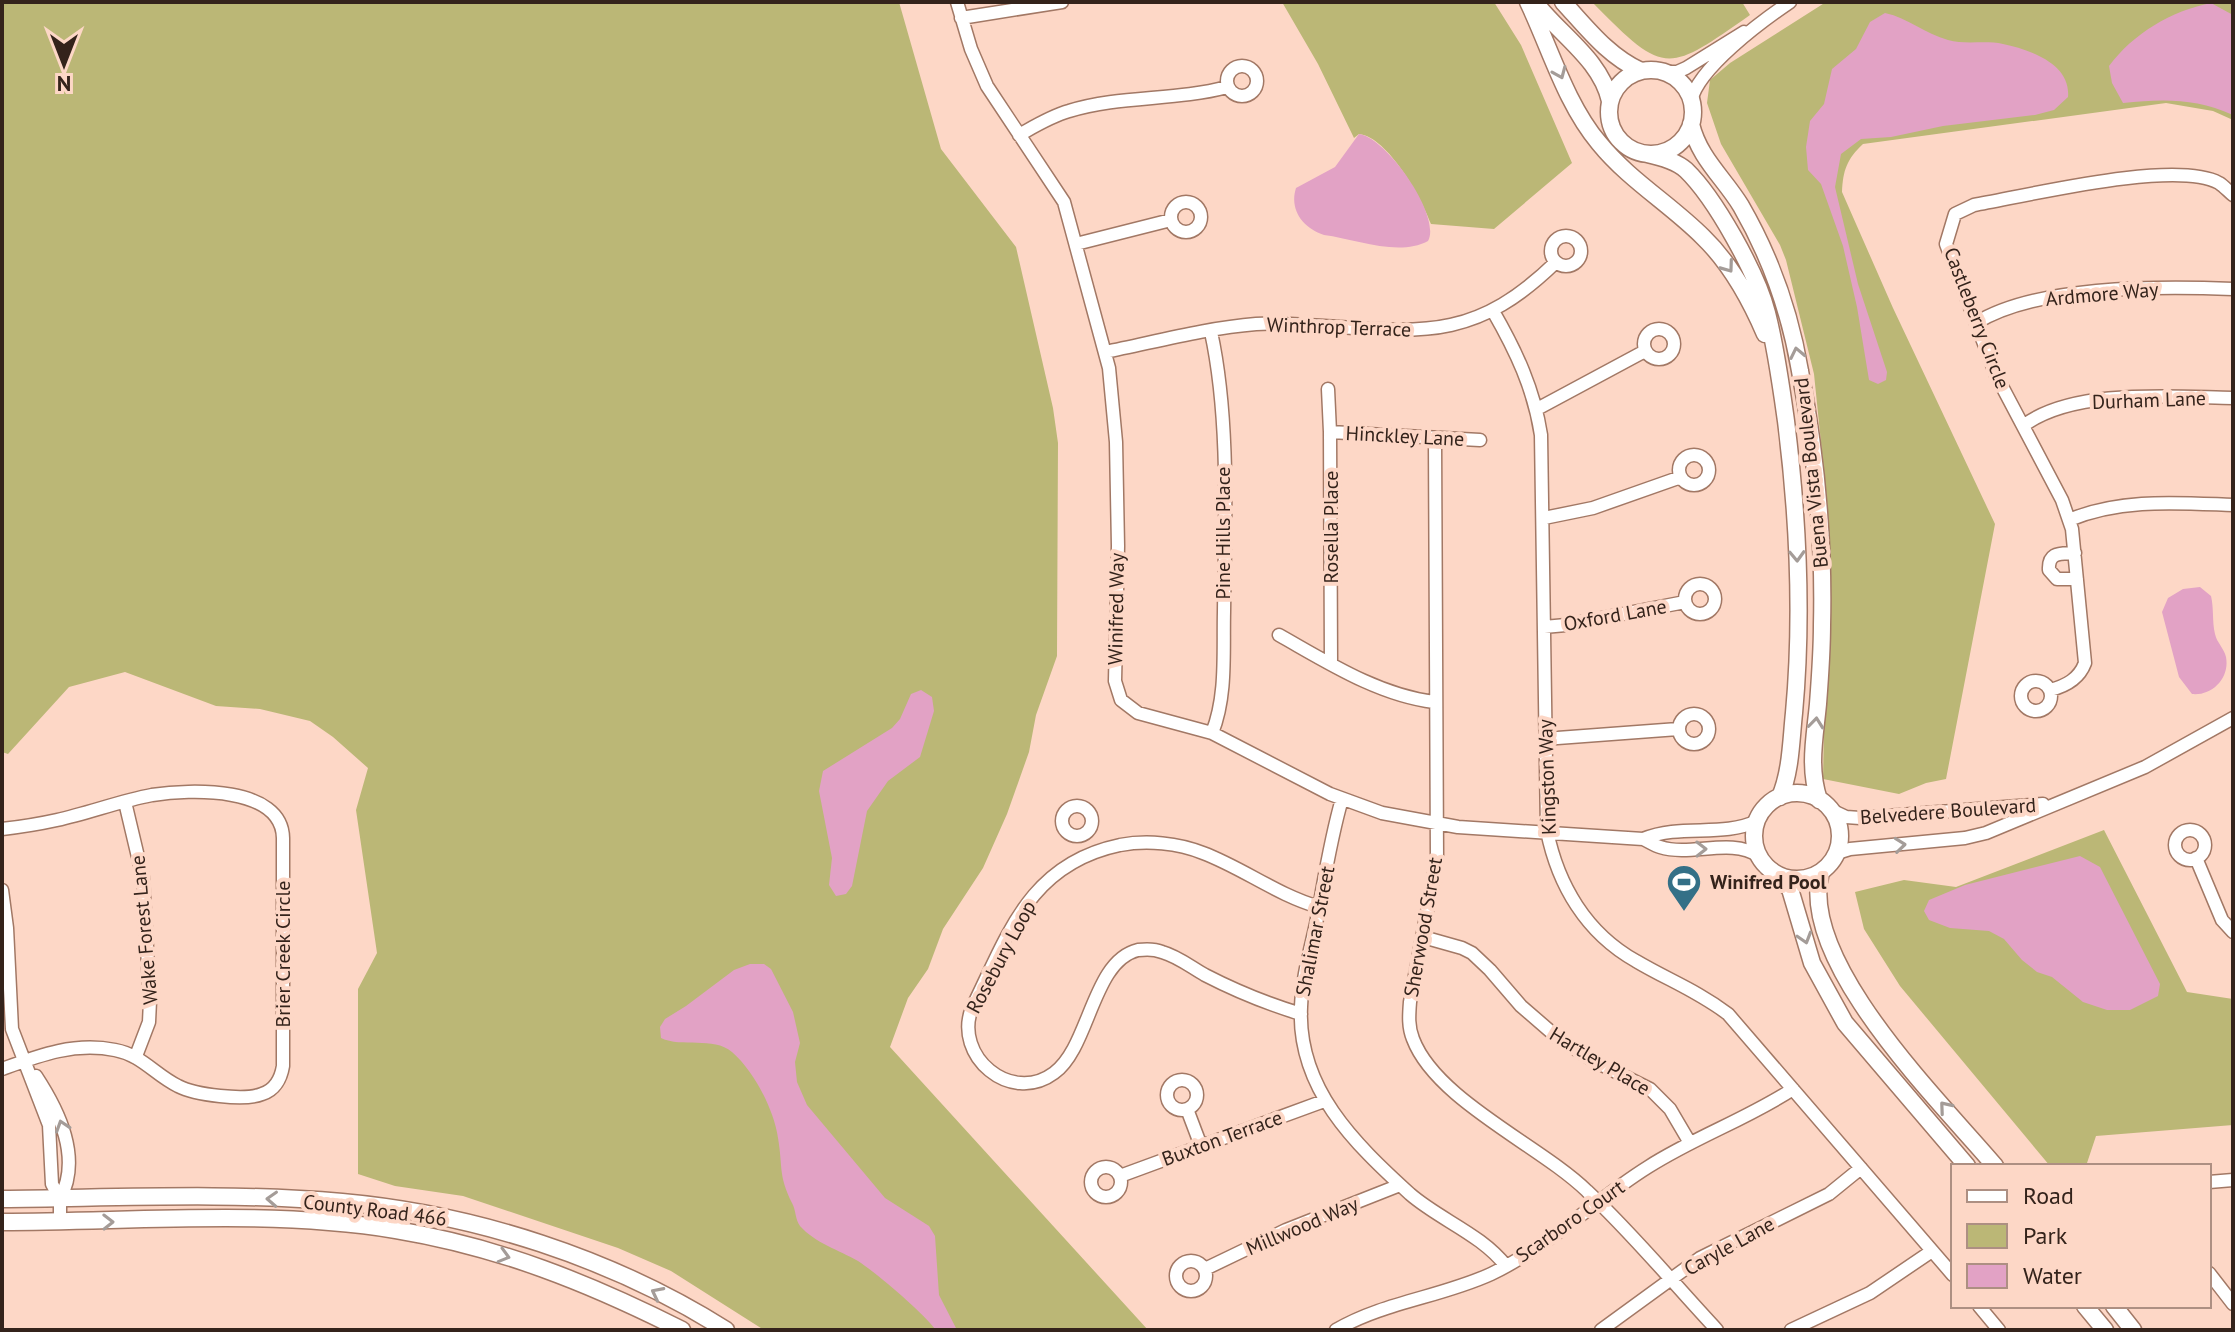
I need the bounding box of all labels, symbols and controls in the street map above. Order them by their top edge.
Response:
north arrow [24,24,104,104]
one-way arrow [1551,65,1567,79]
text: N [57,70,71,98]
street label: Castleberry Circle [1938,244,2016,392]
one-way arrow [1718,258,1733,273]
street label: Ardmore Way [2045,276,2160,312]
street label: Winthrop Terrace [1266,311,1412,343]
one-way arrow [1789,346,1806,360]
street label: Buena Vista Boulevard [1788,377,1834,569]
street label: Durham Lane [2092,385,2206,415]
street label: Hinckley Lane [1345,420,1465,452]
street label: Pine Hills Place [1210,467,1236,599]
street label: Rosella Place [1318,471,1344,583]
one-way arrow [1788,550,1806,563]
street label: Winifred Way [1102,552,1130,665]
street label: Oxford Lane [1561,593,1669,637]
one-way arrow [1807,716,1824,729]
street label: Kingston Way [1532,718,1562,835]
street label: Belvedere Boulevard [1859,792,2037,830]
one-way arrow [1894,836,1907,853]
one-way arrow [1695,840,1708,858]
street label: Wake Forest Lane [125,854,163,1006]
street label: Sherwood Street [1398,855,1448,999]
street label: Shalimar Street [1290,863,1340,998]
sports icon: Winifred Pool [1665,863,1703,913]
place label: Winifred Pool [1710,869,1827,895]
street label: Brier Creek Circle [270,880,296,1028]
street label: Rosebury Loop [960,896,1042,1018]
one-way arrow [1796,931,1812,945]
street label: Hartley Place [1545,1021,1655,1101]
one-way arrow [1940,1101,1954,1116]
street label: Buxton Terrace [1158,1104,1286,1172]
one-way arrow [55,1120,71,1133]
legend [1951,1164,2211,1308]
street label: Scarboro Court [1510,1174,1630,1268]
text: Road [2023,1180,2074,1211]
street label: County Road 466 [302,1188,448,1232]
one-way arrow [265,1190,278,1207]
street label: Millwood Way [1242,1190,1363,1261]
street label: Caryle Lane [1679,1211,1779,1281]
one-way arrow [102,1213,115,1230]
text: Park [2023,1220,2068,1251]
one-way arrow [497,1247,511,1263]
text: Water [2023,1260,2082,1291]
one-way arrow [651,1287,665,1302]

